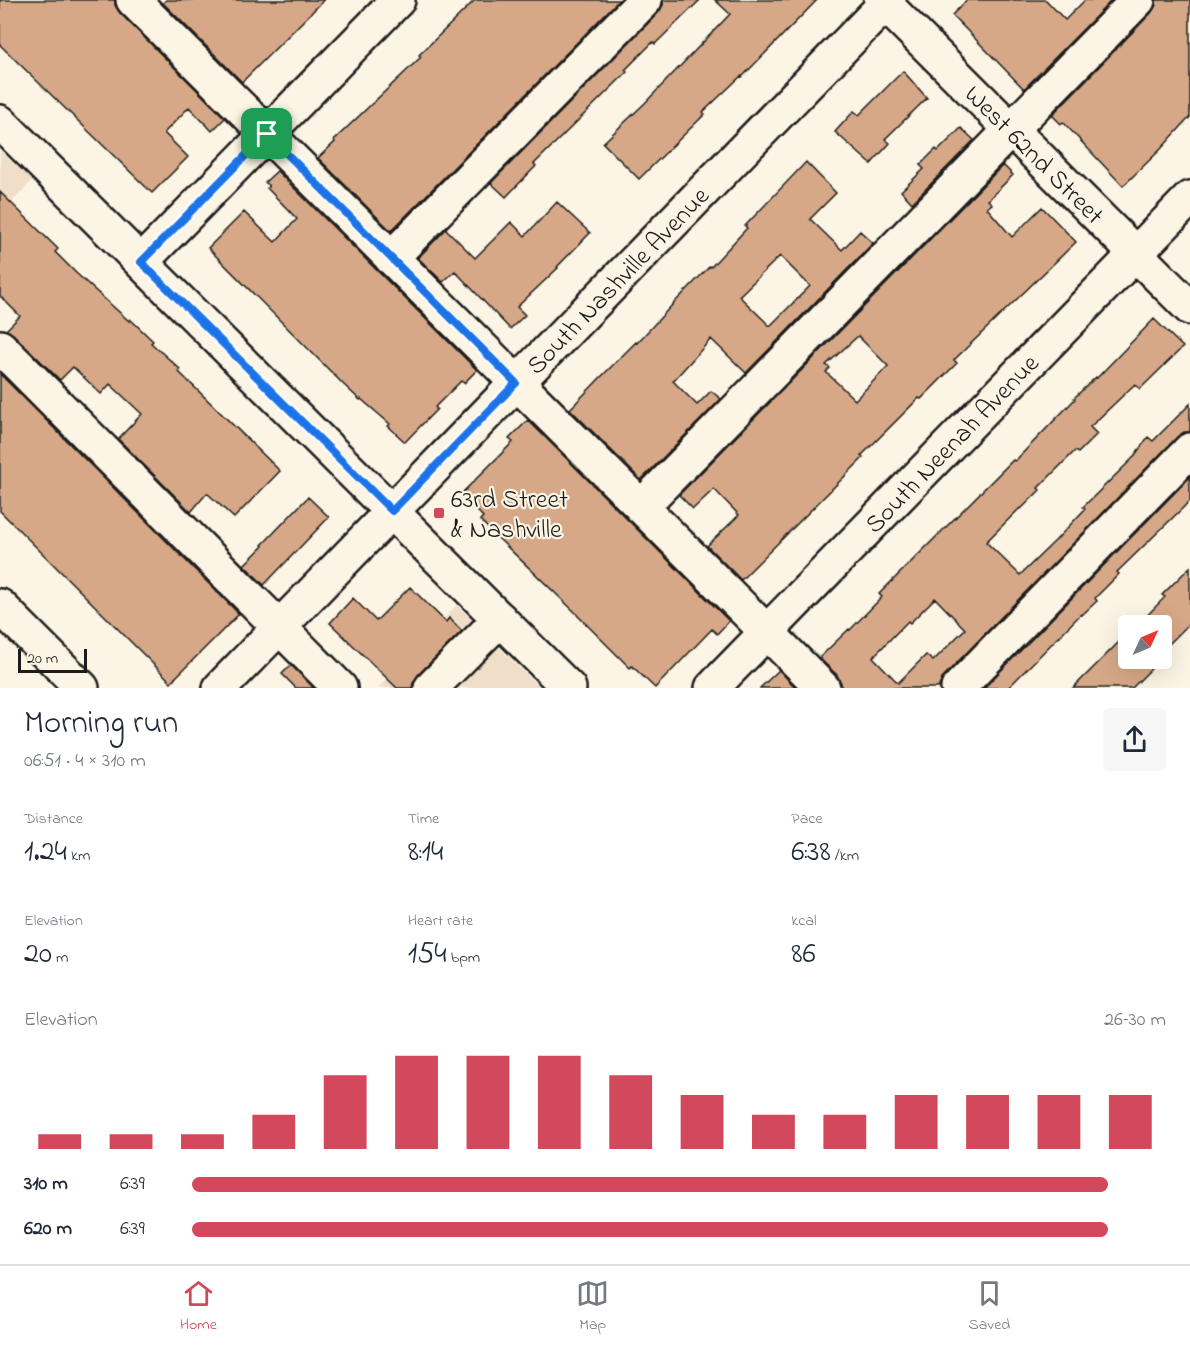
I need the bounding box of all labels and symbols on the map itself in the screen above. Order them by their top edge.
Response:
street label: West 62nd Street [954,78,1112,235]
pin [241,108,292,159]
street label: South Nashville Avenue [519,179,720,385]
street label: South Neenah Avenue [857,346,1049,543]
place label: 63rd Street & Nashville [451,482,568,550]
marker: 63rd Street & Nashville [432,506,446,520]
north arrow [1118,615,1172,669]
scale bar [18,646,87,674]

